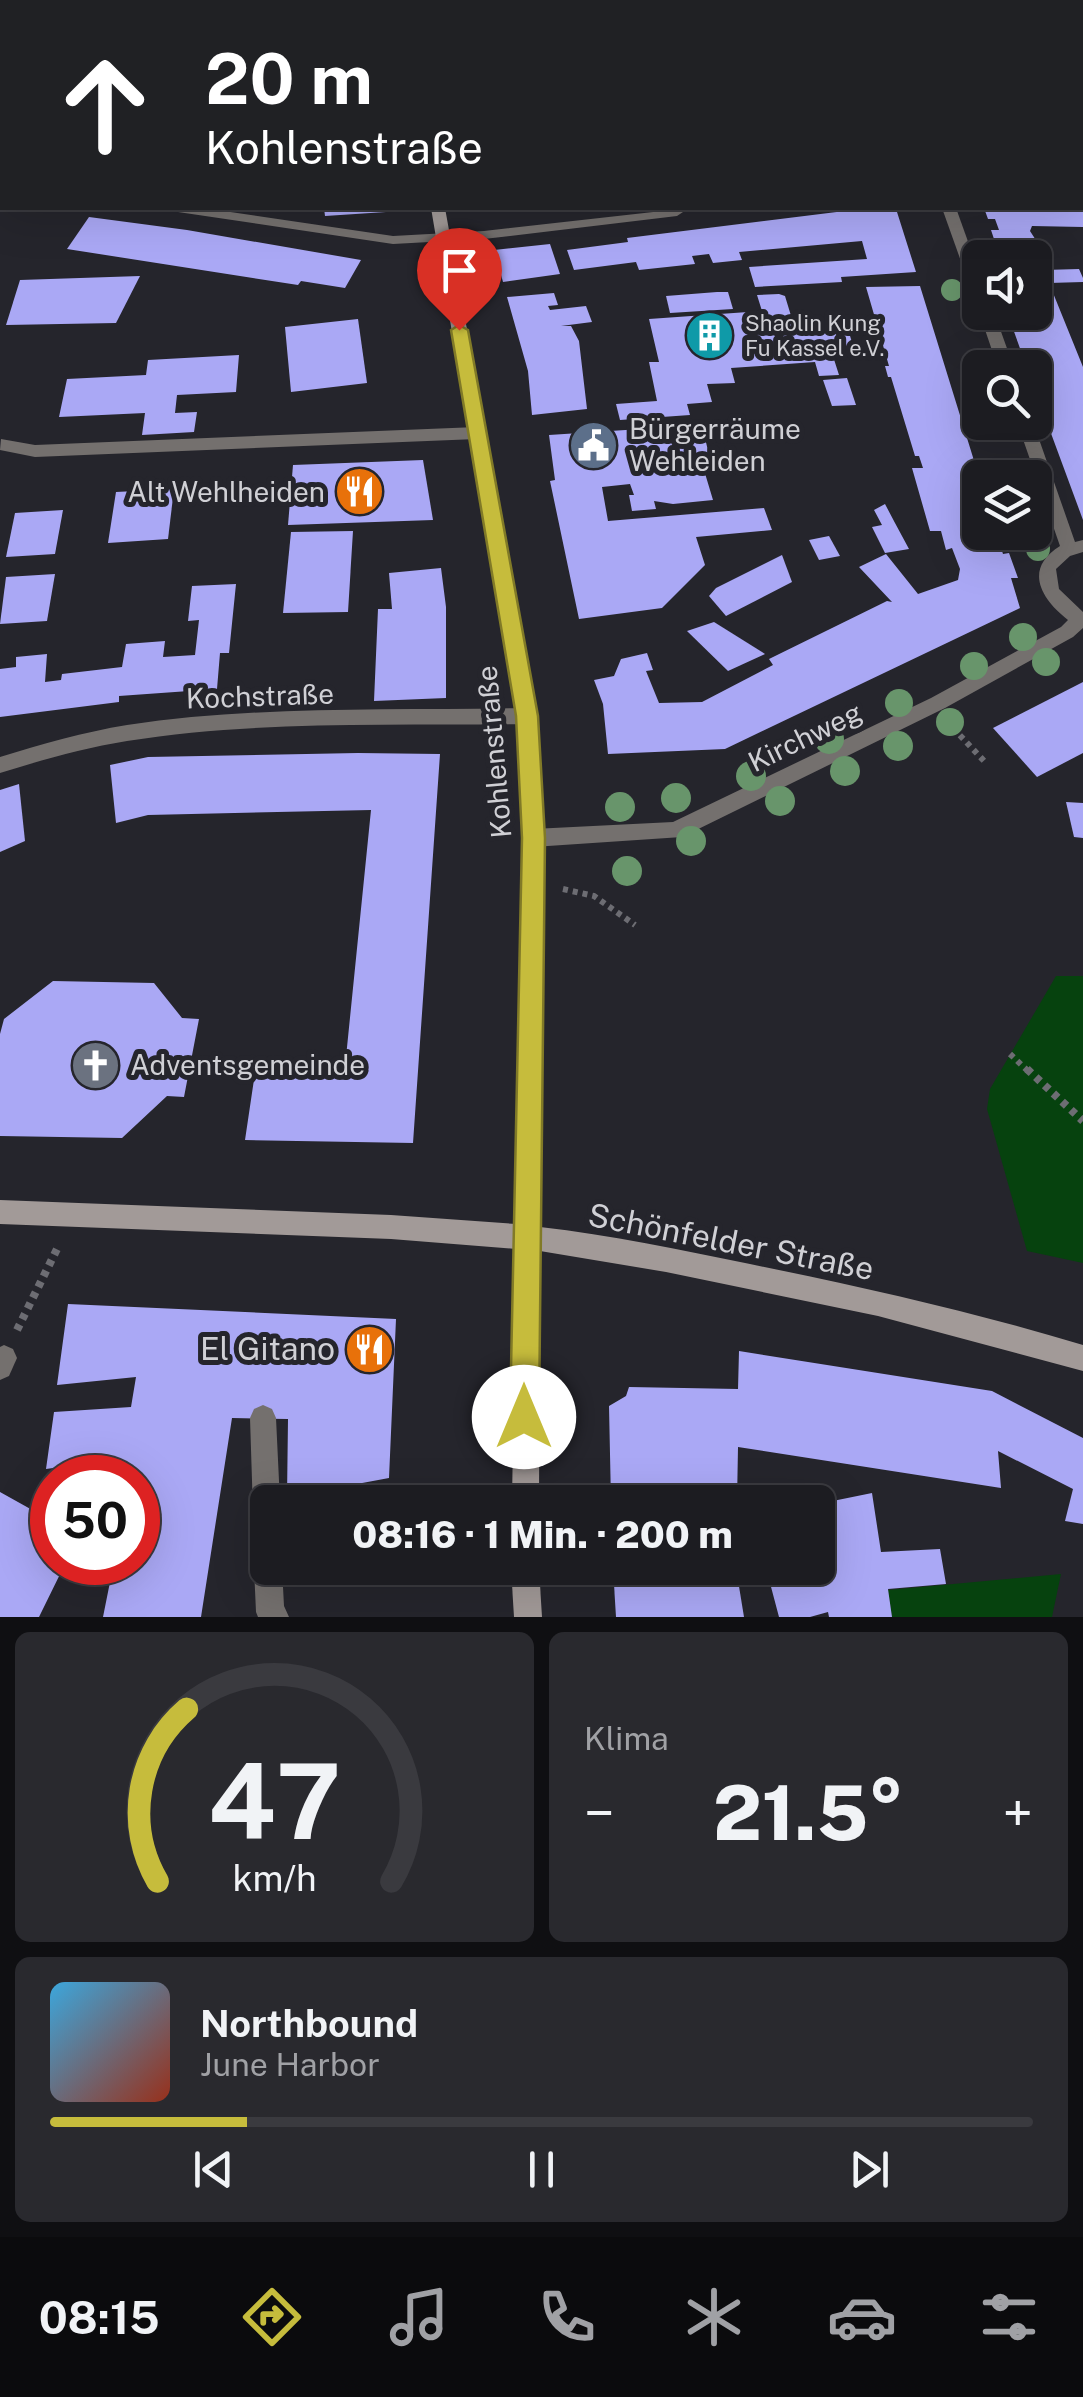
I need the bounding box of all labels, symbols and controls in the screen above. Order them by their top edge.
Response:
text: 20 m [205,37,373,120]
icon: ahead [40,40,170,170]
text: Kohlenstraße [205,121,483,174]
pin [417,228,502,331]
map controls [962,240,1052,550]
button: sound [962,240,1052,330]
icon: arrive [432,243,487,298]
building icon: Shaolin Kung Fu Kassel e.V. [684,310,736,362]
place label: Shaolin Kung Fu Kassel e.V. [745,310,884,361]
button: search [962,350,1052,440]
place label: Bürgerräume Wehleiden [629,412,801,477]
public building icon: Bürgerräume Wehleiden [568,419,620,471]
button: layers [962,460,1052,550]
restaurant icon: Alt Wehlheiden [334,466,386,518]
place label: Alt Wehlheiden [127,475,325,508]
street label: Kohlenstraße [470,664,517,840]
street label: Kochstraße [185,676,335,715]
street label: Kirchweg [743,695,867,778]
church icon: Adventsgemeinde [69,1039,121,1091]
place label: Adventsgemeinde [130,1048,365,1081]
street label: Schönfelder Straße [585,1196,877,1287]
restaurant icon: El Gitano [344,1323,396,1375]
place label: El Gitano [200,1330,335,1367]
position arrow [472,1365,576,1469]
speed limit sign: 50 [30,1455,160,1585]
text: 08:16 · 1 Min. · 200 m [352,1512,733,1557]
text: Klima [584,1720,669,1757]
text: 47 [208,1740,341,1862]
text: 21.5° [713,1769,904,1857]
text: − [584,1781,615,1845]
text: + [1003,1781,1033,1845]
text: km/h [232,1857,317,1899]
text: Northbound [200,2001,418,2046]
text: June Harbor [200,2046,380,2083]
icon: previous [186,2142,241,2197]
icon: pause [514,2142,569,2197]
icon: next [842,2142,897,2197]
icon: directions [237,2282,307,2352]
icon: music [384,2282,454,2352]
icon: phone [532,2282,602,2352]
icon: climate [679,2282,749,2352]
icon: car [827,2282,897,2352]
icon: filters [974,2282,1044,2352]
text: 08:15 [39,2291,160,2344]

